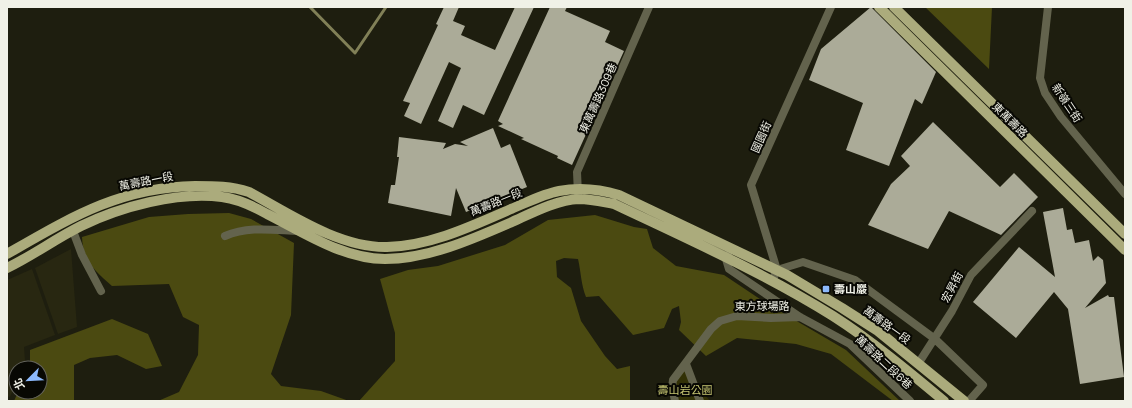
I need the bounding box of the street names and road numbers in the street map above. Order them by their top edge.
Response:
street label: 東萬壽路309巷 [576,61,620,135]
street label: 新嶺三街 [1049,81,1085,125]
street label: 東萬壽路 [989,99,1031,141]
street label: 國園街 [748,119,774,155]
street label: 萬壽路一段 [118,169,174,193]
street label: 萬壽路一段 [468,185,524,219]
street label: 宏昇街 [938,269,966,305]
street label: 東方球場路 [735,299,790,313]
street label: 萬壽路一段 [861,303,913,347]
street label: 萬壽路二段6巷 [853,332,915,392]

